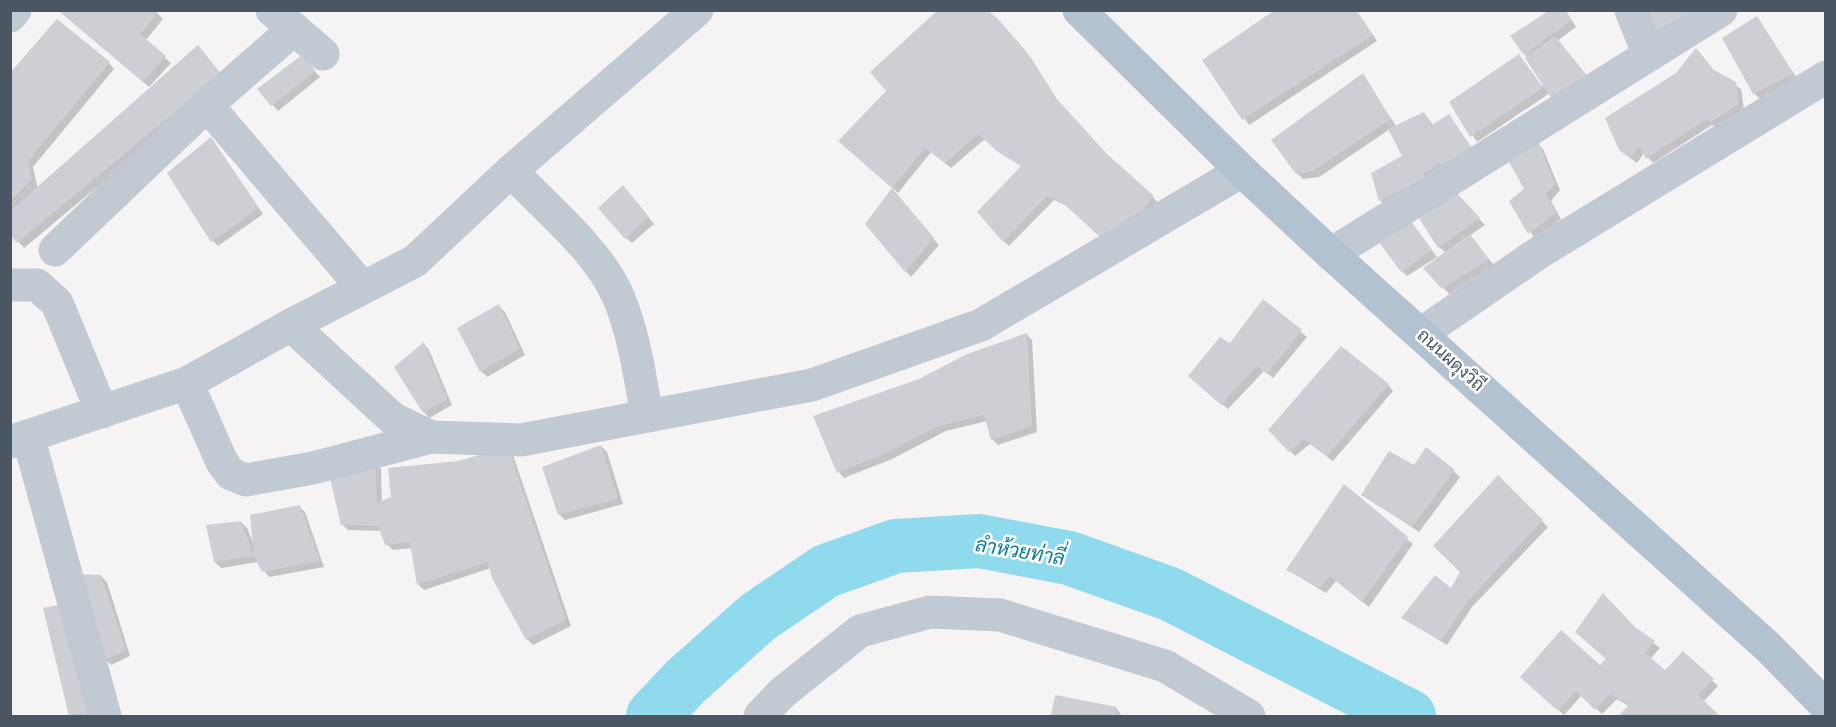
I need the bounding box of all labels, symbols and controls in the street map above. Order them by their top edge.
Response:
street label: ถนนผดุงวิถี [1412,323,1491,397]
water label: ลำห้วยท่าลี่ [973,527,1069,571]

